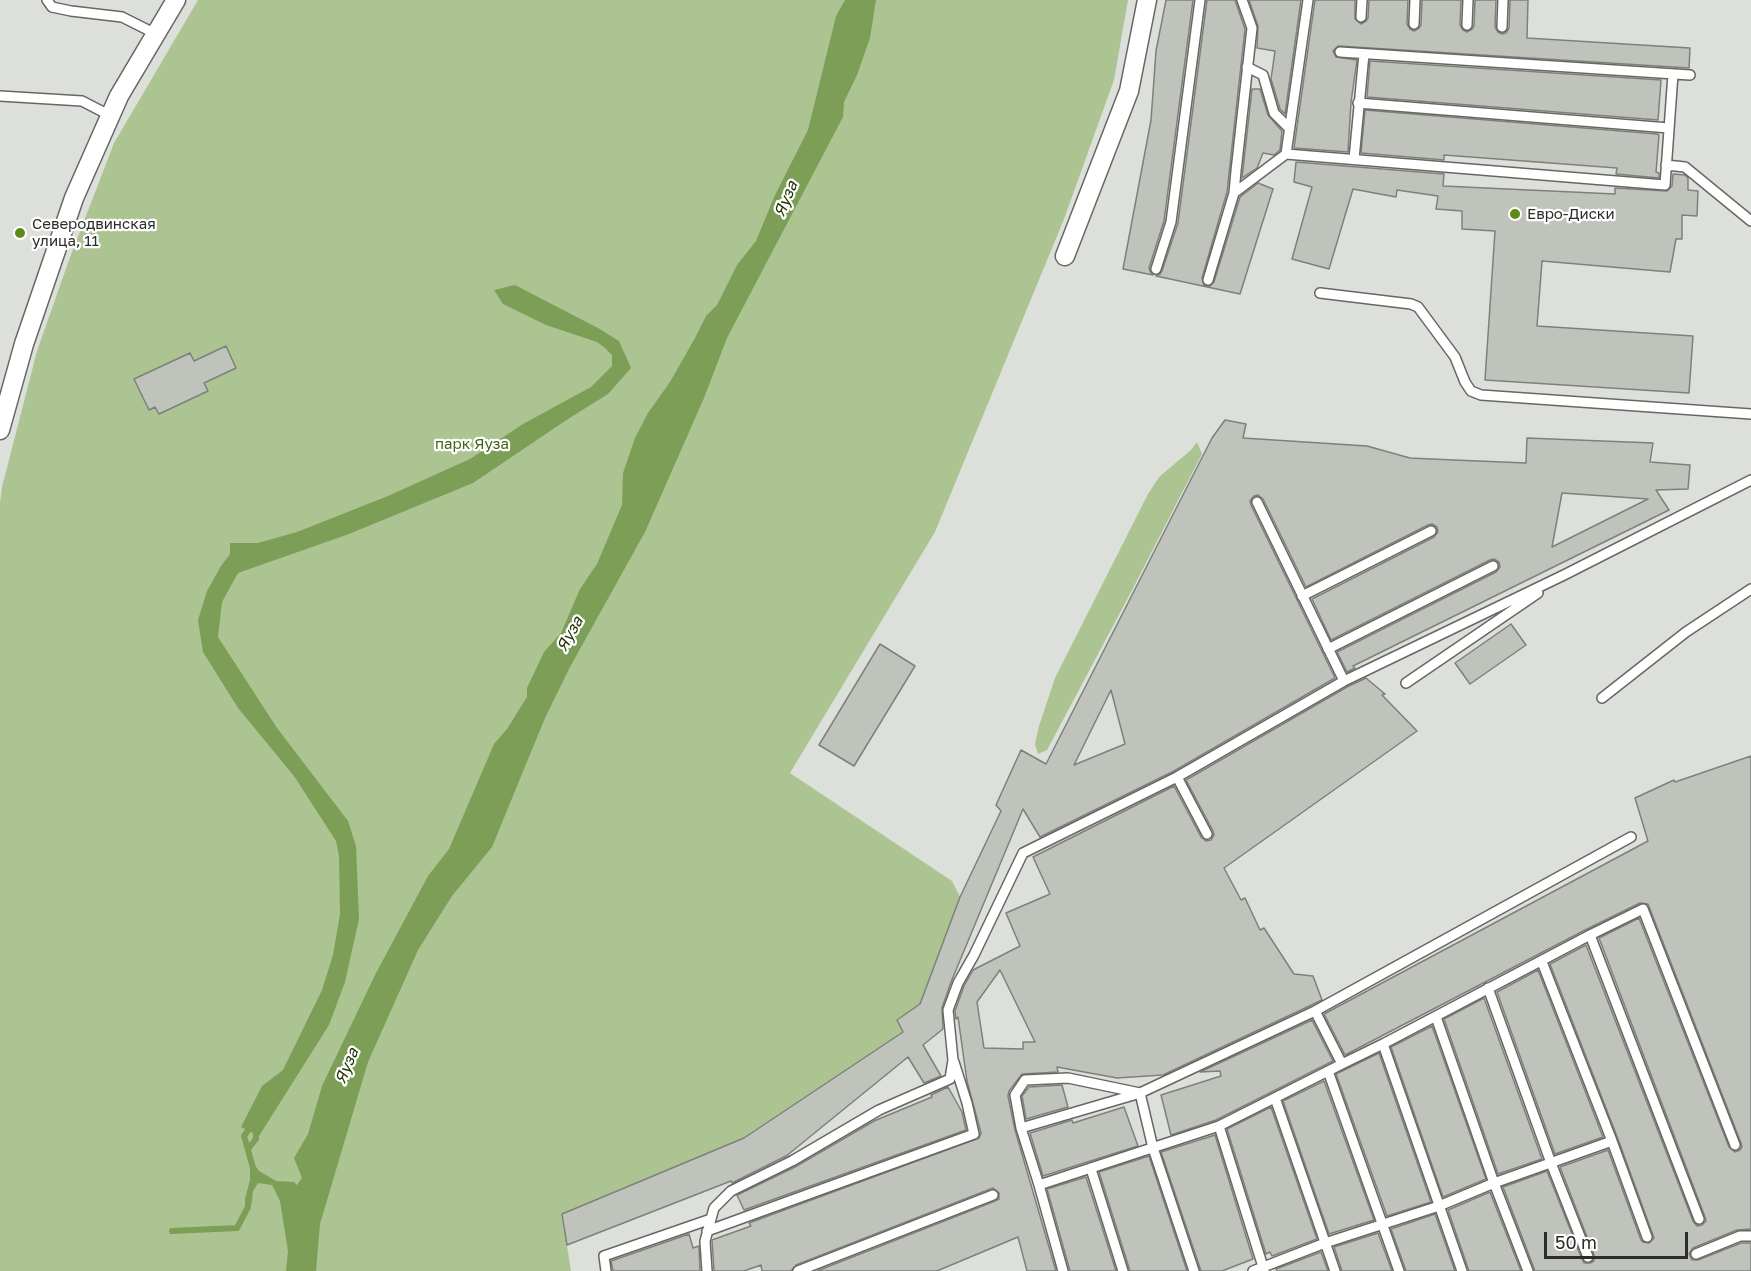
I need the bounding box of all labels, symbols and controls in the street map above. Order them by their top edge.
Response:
water label: Яуза [770,178,802,220]
place label: Евро-Диски [1527,205,1615,223]
marker: Евро-Диски [1508,207,1522,221]
place label: Северодвинская улица, 11 [32,215,156,250]
marker: Северодвинская улица, 11 [13,226,27,240]
park label: парк Яуза [435,435,509,453]
water label: Яуза [553,613,587,655]
water label: Яуза [331,1045,363,1087]
scale bar [1547,1220,1691,1258]
text: 50 m [1555,1231,1597,1253]

